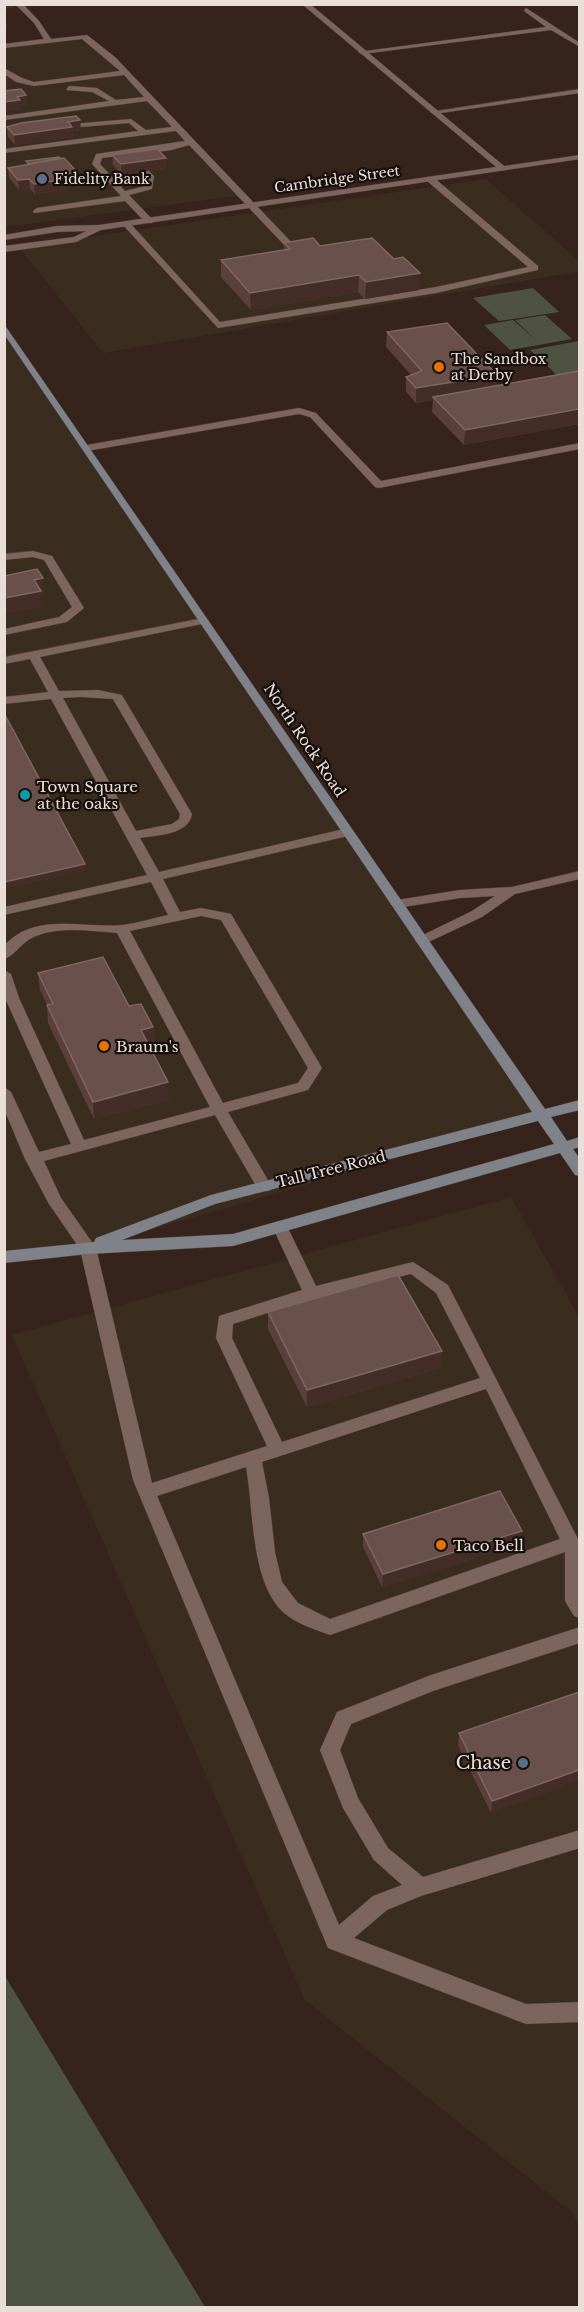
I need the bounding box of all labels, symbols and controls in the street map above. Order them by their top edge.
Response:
street label: Cambridge Street [273,161,402,197]
place label: Fidelity Bank [54,170,150,188]
marker: Fidelity Bank [35,172,49,186]
place label: The Sandbox at Derby [451,350,547,384]
marker: The Sandbox at Derby [432,360,446,374]
street label: North Rock Road [260,680,350,800]
place label: Town Square at the oaks [37,777,138,813]
marker: Town Square at the oaks [18,788,32,802]
place label: Braum's [116,1037,179,1056]
marker: Braum's [97,1039,111,1053]
street label: Tall Tree Road [274,1146,388,1192]
place label: Taco Bell [453,1536,524,1555]
marker: Taco Bell [434,1538,448,1552]
place label: Chase [456,1752,511,1774]
marker: Chase [516,1756,530,1770]

